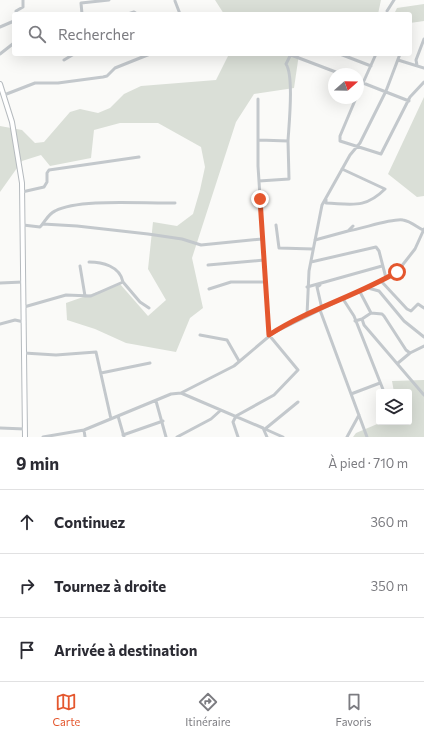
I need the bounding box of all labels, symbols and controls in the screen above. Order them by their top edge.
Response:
search box [12,12,412,56]
icon: search [26,23,48,45]
text: Rechercher [58,25,135,43]
north arrow [328,68,364,104]
route end [251,190,269,208]
route start [388,263,406,281]
map controls [376,389,412,425]
button: layers [376,389,412,425]
text: 9 min [16,453,59,474]
text: À pied · 710 m [328,455,408,471]
icon: ahead [16,511,38,533]
text: Continuez [54,513,125,531]
text: 360 m [370,514,408,530]
icon: right [16,575,38,597]
text: Tournez à droite [54,577,166,595]
text: 350 m [371,578,408,594]
icon: arrive [16,639,38,661]
text: Arrivée à destination [54,641,197,659]
tab: Carte [52,691,80,728]
tab: Itinéraire [185,691,231,728]
tab: Favoris [336,691,372,728]

